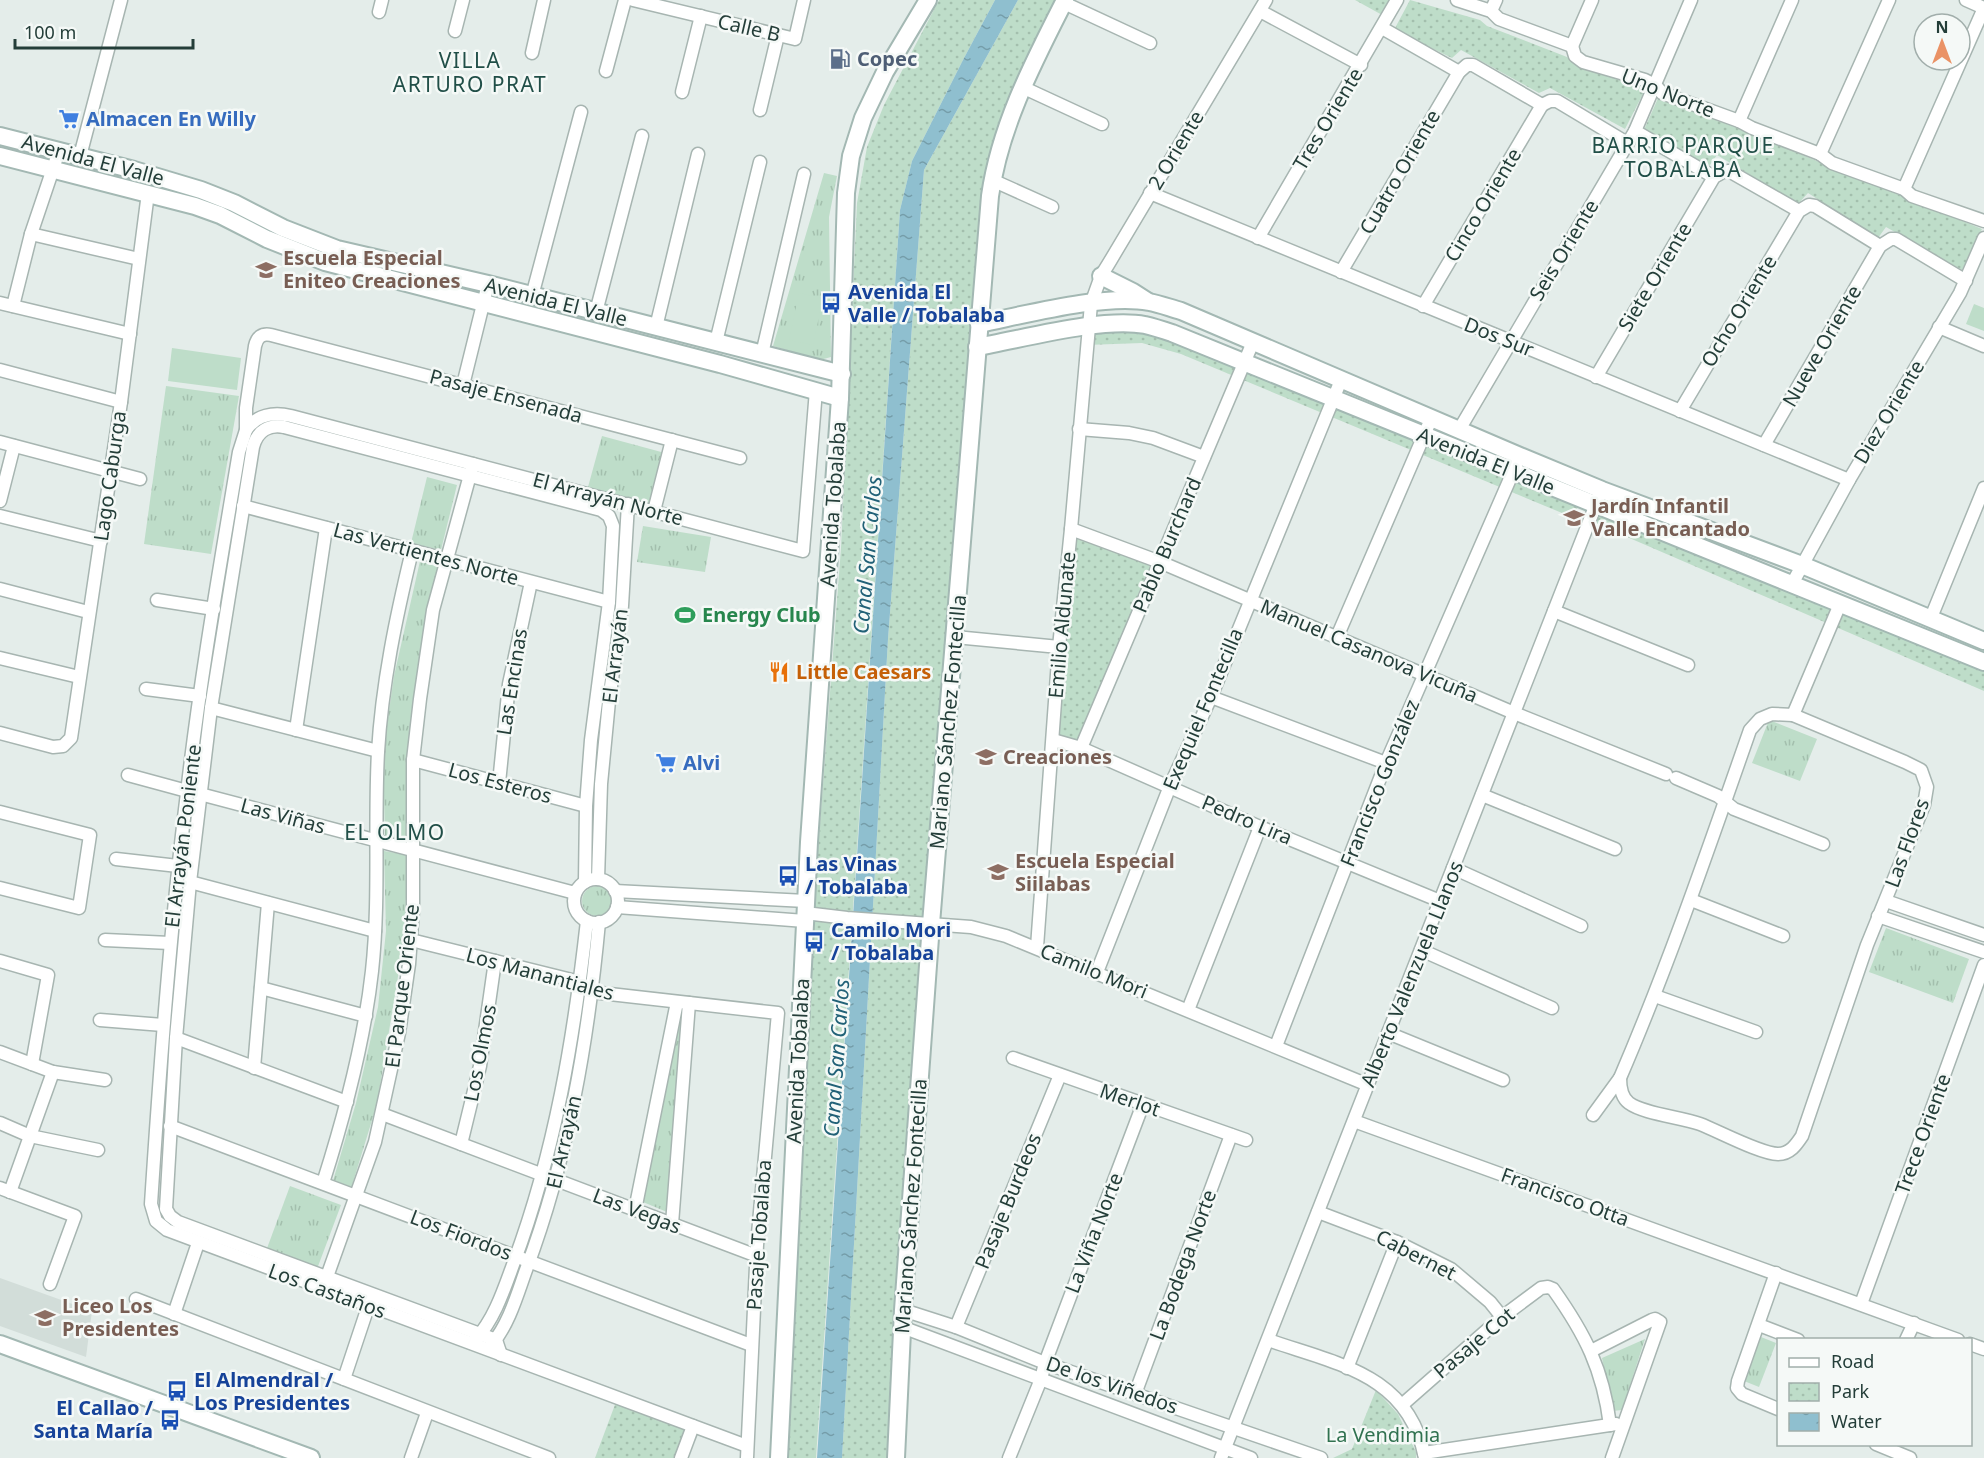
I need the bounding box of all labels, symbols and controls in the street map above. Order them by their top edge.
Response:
street label: Calle B [715,7,783,48]
scale bar [15,12,194,50]
north arrow [1912,12,1972,72]
text: N [1935,16,1949,38]
text: 100 m [24,20,76,44]
place label: Copec [857,45,917,72]
district label: VILLA ARTURO PRAT [393,46,547,98]
fuel station icon: Copec [828,47,852,71]
street label: Tres Oriente [1286,62,1369,175]
street label: Uno Norte [1618,62,1719,123]
street label: Cuatro Oriente [1353,104,1446,239]
place label: Almacen En Willy [86,105,256,132]
street label: 2 Oriente [1141,105,1210,194]
supermarket icon: Almacen En Willy [57,107,81,131]
street label: Avenida El Valle [19,128,167,191]
district label: BARRIO PARQUE TOBALABA [1591,131,1775,183]
street label: Cinco Oriente [1438,143,1527,267]
street label: Seis Oriente [1523,194,1604,305]
street label: Siete Oriente [1612,217,1698,336]
place label: Escuela Especial Eniteo Creaciones [283,244,461,294]
street label: Ocho Oriente [1695,250,1783,372]
school or university icon: Escuela Especial Eniteo Creaciones [254,258,278,282]
street label: Avenida El Valle [482,271,630,332]
place label: Avenida El Valle / Tobalaba [848,278,1005,328]
street label: Nueve Oriente [1776,280,1867,412]
bus stop icon: Avenida El Valle / Tobalaba [819,291,843,315]
street label: Dos Sur [1460,310,1538,363]
street label: Diez Oriente [1847,355,1930,469]
street label: Pasaje Ensenada [427,362,586,429]
street label: Lago Caburga [87,409,132,543]
street label: Avenida Tobalaba [813,420,852,588]
street label: Avenida El Valle [1413,421,1559,500]
street label: El Arrayán Norte [530,465,686,532]
street label: Pablo Burchard [1126,473,1207,617]
water label: Canal San Carlos [846,475,888,635]
place label: Jardín Infantil Valle Encantado [1589,492,1750,542]
school or university icon: Jardín Infantil Valle Encantado [1562,506,1586,530]
street label: Las Vertientes Norte [330,516,522,591]
street label: Emilio Aldunate [1042,550,1081,699]
street label: Manuel Casanova Vicuña [1256,592,1482,709]
street label: Mariano Sánchez Fontecilla [923,594,972,850]
place label: Energy Club [702,601,821,628]
sports icon: Energy Club [673,603,697,627]
street label: El Arrayán [595,607,634,705]
street label: Exequiel Fontecilla [1156,624,1249,794]
street label: Las Encinas [490,627,533,737]
place label: Little Caesars [796,658,931,685]
restaurant icon: Little Caesars [767,660,791,684]
street label: Francisco González [1334,695,1425,871]
street label: El Arrayán Poniente [158,743,207,929]
place label: Creaciones [1003,743,1112,770]
school or university icon: Creaciones [974,745,998,769]
place label: Alvi [683,749,720,776]
supermarket icon: Alvi [654,751,678,775]
street label: Los Esteros [445,756,555,809]
street label: Pedro Lira [1198,788,1296,851]
street label: Las Viñas [238,791,329,840]
street label: Las Flores [1878,795,1935,891]
district label: EL OLMO [344,818,446,846]
place label: Escuela Especial Siilabas [1015,847,1175,897]
place label: Las Vinas / Tobalaba [805,850,908,900]
street label: Alberto Valenzuela Llanos [1354,857,1469,1091]
school or university icon: Escuela Especial Siilabas [986,860,1010,884]
bus stop icon: Las Vinas / Tobalaba [776,864,800,888]
street label: El Parque Oriente [378,902,425,1069]
place label: Camilo Mori / Tobalaba [831,916,951,966]
bus stop icon: Camilo Mori / Tobalaba [802,930,826,954]
street label: Camilo Mori [1036,937,1152,1004]
street label: Los Manantiales [463,941,617,1006]
street label: Avenida Tobalaba [780,978,815,1144]
water label: Canal San Carlos [817,978,855,1138]
street label: Los Olmos [457,1002,502,1104]
street label: Trece Oriente [1888,1070,1957,1198]
street label: Merlot [1096,1077,1164,1122]
street label: Mariano Sánchez Fontecilla [888,1078,933,1334]
street label: El Arrayán [540,1092,587,1191]
street label: Pasaje Burdeos [968,1129,1047,1273]
street label: Pasaje Tobalaba [740,1159,777,1311]
street label: Francisco Otta [1497,1161,1633,1232]
street label: La Viña Norte [1058,1169,1129,1297]
street label: Las Vegas [589,1181,685,1240]
street label: La Bodega Norte [1143,1186,1222,1344]
street label: Los Fiordos [406,1203,516,1266]
street label: Cabernet [1372,1223,1461,1286]
street label: Los Castaños [265,1257,390,1324]
place label: Liceo Los Presidentes [62,1292,179,1342]
street label: Pasaje Cot [1428,1301,1520,1384]
school or university icon: Liceo Los Presidentes [33,1306,57,1330]
legend [1777,1338,1972,1446]
street label: De los Viñedos [1043,1349,1182,1420]
text: Road [1831,1349,1874,1373]
place label: El Almendral / Los Presidentes [194,1366,350,1416]
bus stop icon: El Almendral / Los Presidentes [165,1379,189,1403]
text: Park [1831,1379,1869,1403]
place label: El Callao / Santa María [33,1394,154,1444]
bus stop icon: El Callao / Santa María [158,1408,182,1432]
text: Water [1831,1409,1882,1433]
park label: La Vendimia [1326,1421,1440,1448]

